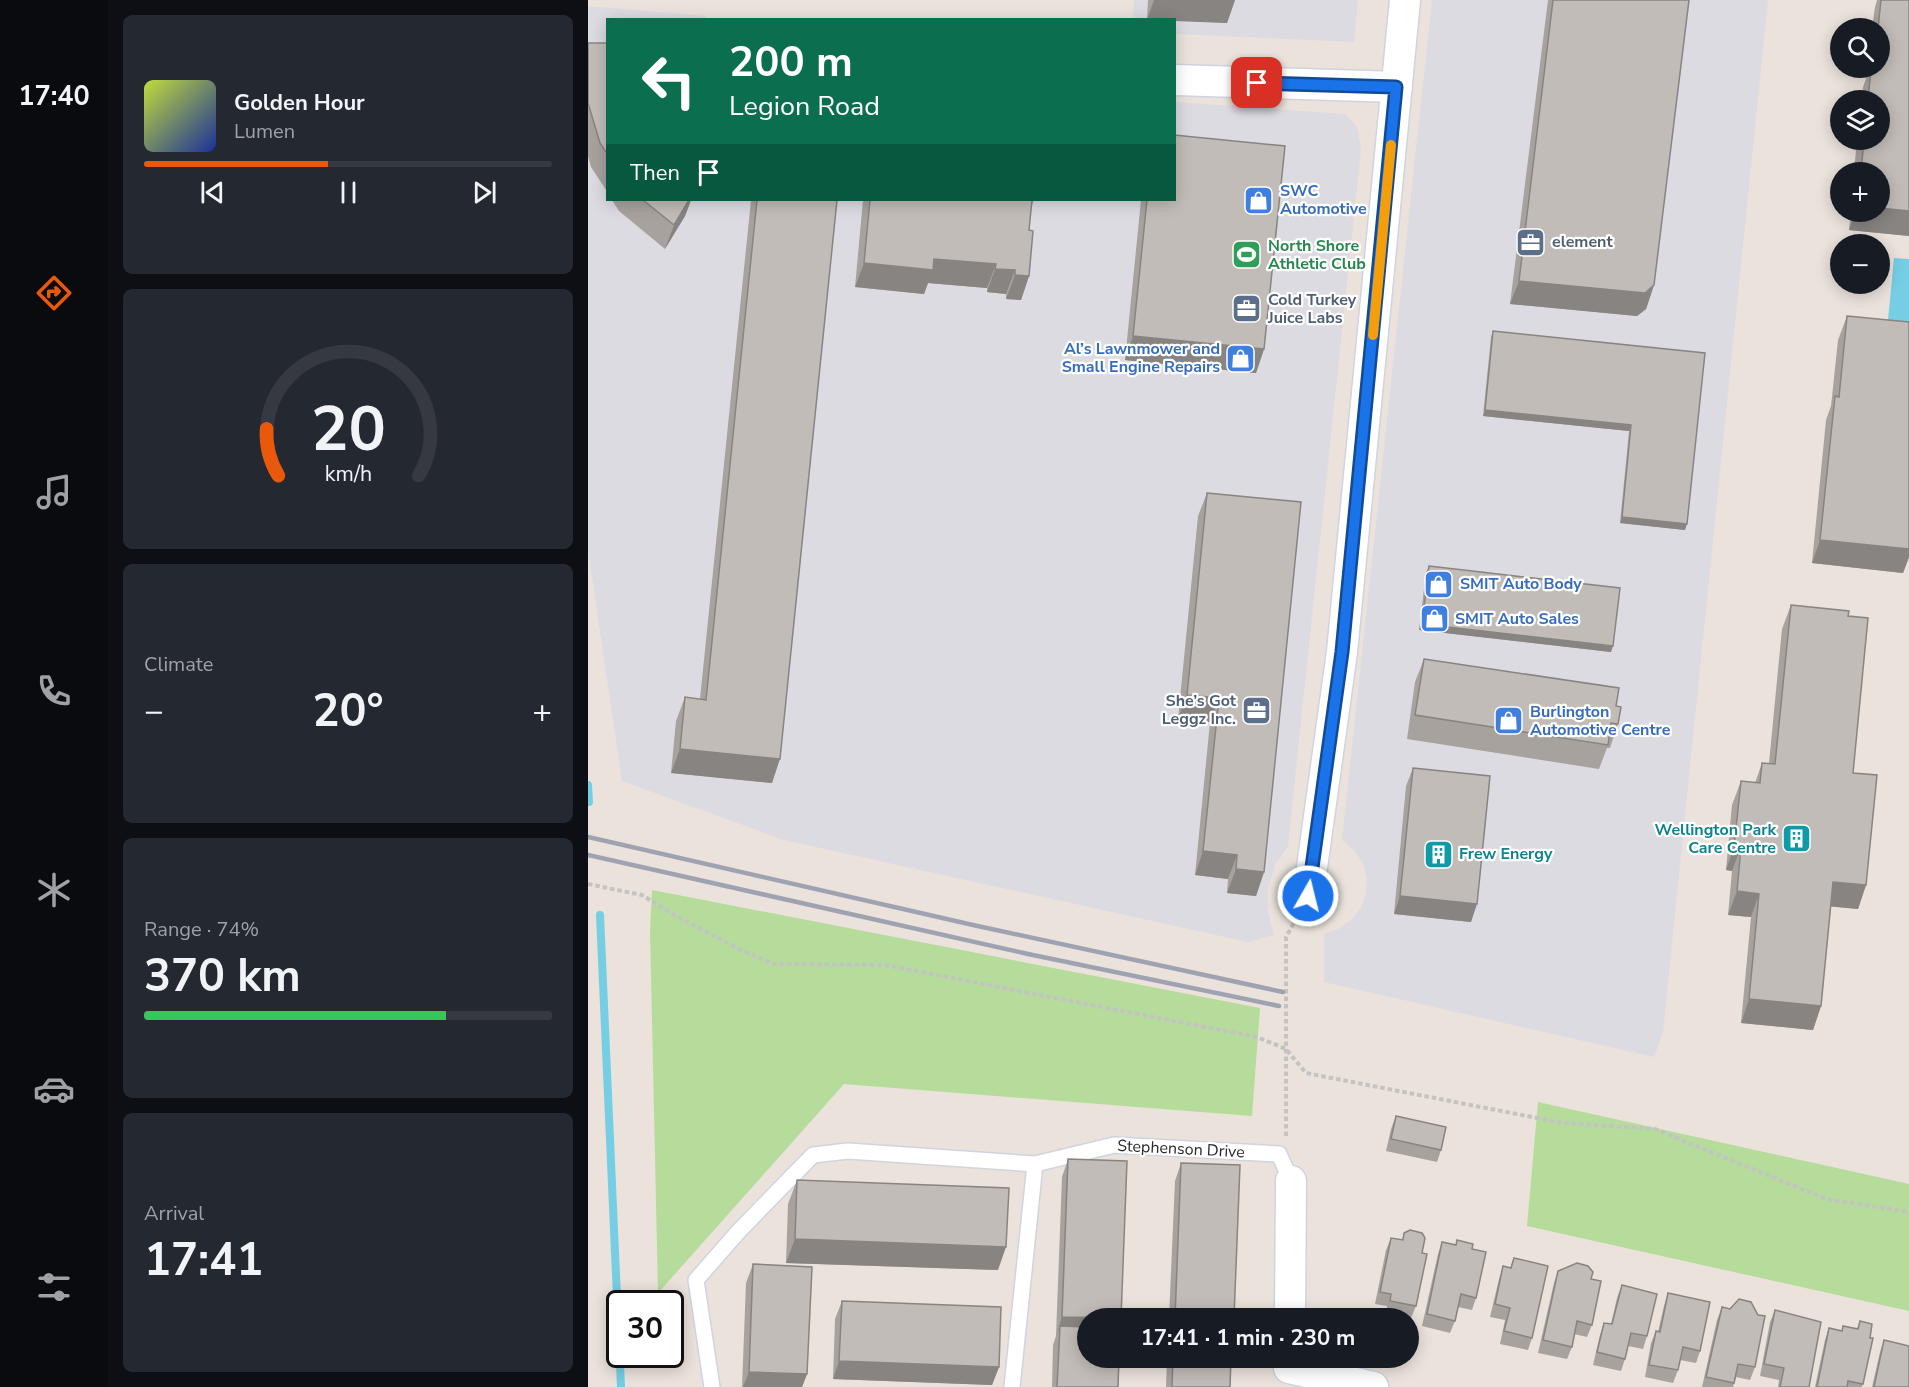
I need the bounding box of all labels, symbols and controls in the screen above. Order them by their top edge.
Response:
map controls [1830,18,1890,294]
button: search [1830,18,1890,78]
text: 200 m [729,34,853,91]
icon: left [630,42,708,120]
pin [1231,57,1282,108]
icon: arrive [1240,66,1273,99]
text: 17:40 [18,78,90,115]
text: Golden Hour [234,88,365,118]
text: Legion Road [729,88,880,125]
button: layers [1830,90,1890,150]
text: Lumen [234,118,295,145]
icon: arrive [692,156,725,189]
text: Then [630,158,680,188]
button: + [1830,162,1890,222]
icon: previous [196,176,229,209]
icon: pause [332,176,365,209]
icon: next [468,176,501,209]
place label: SWC Automotive [1280,180,1367,220]
shop icon: SWC Automotive [1243,184,1275,216]
office icon: element [1515,226,1547,258]
place label: element [1552,231,1613,253]
button: − [1830,234,1890,294]
place label: North Shore Athletic Club [1268,235,1366,275]
sports icon: North Shore Athletic Club [1231,239,1263,271]
icon: directions [33,272,75,314]
place label: Cold Turkey Juice Labs [1267,289,1357,329]
office icon: Cold Turkey Juice Labs [1231,293,1263,325]
place label: Al’s Lawnmower and Small Engine Repairs [1062,338,1220,378]
shop icon: Al’s Lawnmower and Small Engine Repairs [1225,342,1257,374]
text: 20 [311,387,385,472]
text: km/h [324,460,372,490]
icon: music [33,471,75,513]
shop icon: SMIT Auto Body [1423,568,1455,600]
place label: SMIT Auto Body [1460,573,1582,595]
shop icon: SMIT Auto Sales [1418,603,1450,635]
place label: SMIT Auto Sales [1455,608,1579,630]
text: Climate [144,651,213,678]
icon: phone [33,670,75,712]
text: 20° [312,681,384,742]
text: − [144,689,164,734]
text: + [532,689,552,734]
place label: She’s Got Leggz Inc. [1162,690,1237,730]
office icon: She’s Got Leggz Inc. [1241,694,1273,726]
place label: Burlington Automotive Centre [1530,701,1671,741]
shop icon: Burlington Automotive Centre [1493,705,1525,737]
place label: Wellington Park Care Centre [1655,819,1776,859]
building icon: Wellington Park Care Centre [1781,823,1813,855]
building icon: Frew Energy [1422,838,1454,870]
place label: Frew Energy [1459,843,1553,865]
position arrow [1276,864,1340,928]
icon: climate [33,869,75,911]
text: Range · 74% [144,916,259,943]
text: 370 km [144,946,301,1007]
icon: car [33,1068,75,1110]
street label: Stephenson Drive [1117,1135,1245,1163]
text: Arrival [144,1200,204,1227]
text: 17:41 [144,1230,263,1291]
icon: filters [33,1266,75,1308]
speed limit sign: 30 [606,1290,684,1368]
text: 17:41 · 1 min · 230 m [1141,1323,1355,1353]

